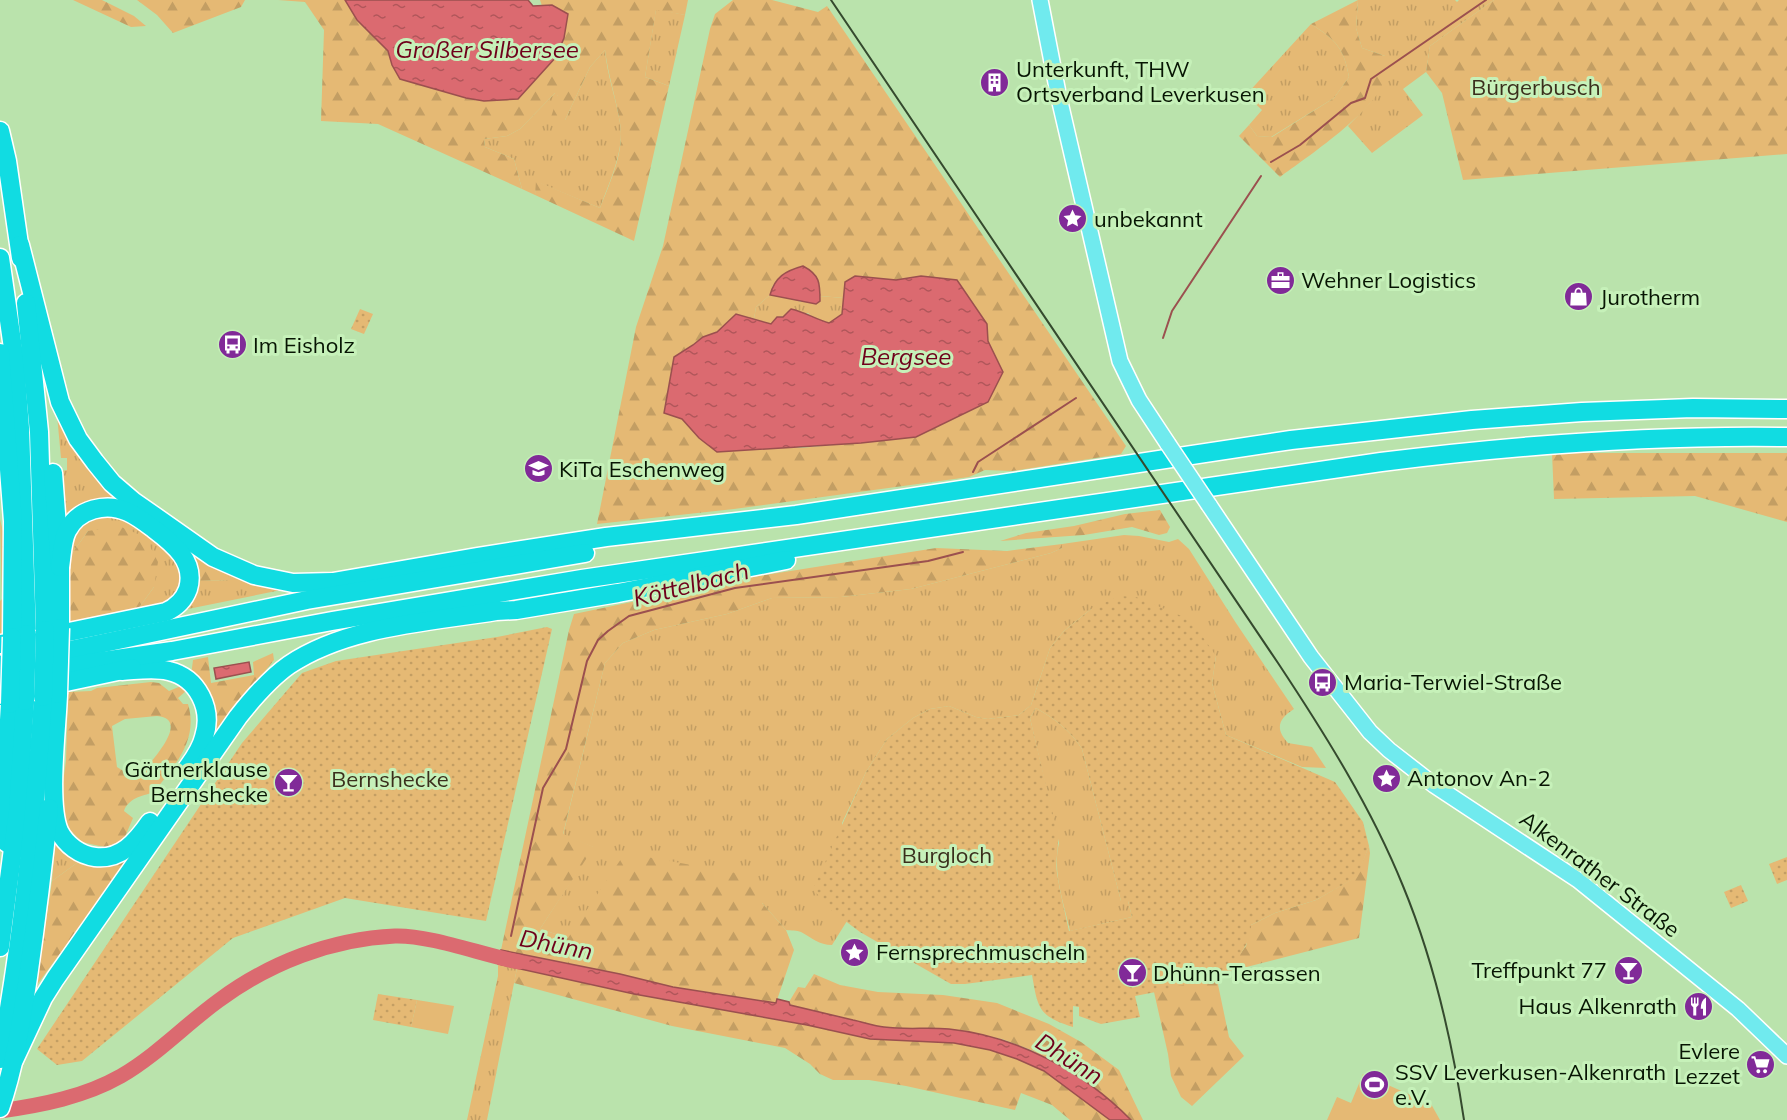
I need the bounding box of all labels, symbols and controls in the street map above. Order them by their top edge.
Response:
water label: Großer Silbersee [395,34,579,64]
place label: Unterkunft, THW Ortsverband Leverkusen [1016,55,1265,108]
building icon: Unterkunft, THW Ortsverband Leverkusen [979,66,1011,98]
park label: Bürgerbusch [1471,73,1601,101]
place icon: unbekannt [1057,203,1089,235]
place label: unbekannt [1094,205,1203,233]
office icon: Wehner Logistics [1264,264,1296,296]
place label: Wehner Logistics [1301,266,1476,294]
shop icon: Jurotherm [1563,281,1595,313]
place label: Jurotherm [1600,283,1700,311]
bus stop icon: Im Eisholz [216,329,248,361]
place label: Im Eisholz [253,331,355,359]
water label: Bergsee [861,341,951,371]
school or university icon: KiTa Eschenweg [522,453,554,485]
place label: KiTa Eschenweg [559,455,725,483]
water label: Köttelbach [630,555,752,613]
bus stop icon: Maria-Terwiel-Straße [1307,666,1339,698]
place label: Maria-Terwiel-Straße [1344,668,1562,696]
place label: Gärtnerklause Bernshecke [124,755,268,808]
place icon: Antonov An-2 [1370,762,1402,794]
place label: Antonov An-2 [1407,764,1551,792]
park label: Bernshecke [331,765,449,793]
bar icon: Gärtnerklause Bernshecke [273,766,305,798]
street label: Alkenrather Straße [1514,805,1686,943]
park label: Burgloch [902,841,992,869]
water label: Dhünn [517,922,595,966]
place icon: Fernsprechmuscheln [839,936,871,968]
place label: Fernsprechmuscheln [876,938,1085,966]
bar icon: Treffpunkt 77 [1612,954,1644,986]
place label: Treffpunkt 77 [1471,956,1607,984]
bar icon: Dhünn-Terassen [1116,957,1148,989]
place label: Dhünn-Terassen [1153,959,1321,987]
restaurant icon: Haus Alkenrath [1682,990,1714,1022]
place label: Haus Alkenrath [1519,992,1677,1020]
water label: Dhünn [1030,1026,1109,1090]
place label: Evlere Lezzet [1674,1037,1740,1090]
supermarket icon: Evlere Lezzet [1745,1048,1777,1080]
place label: SSV Leverkusen-Alkenrath e.V. [1395,1058,1666,1111]
sports icon: SSV Leverkusen-Alkenrath e.V. [1358,1069,1390,1101]

